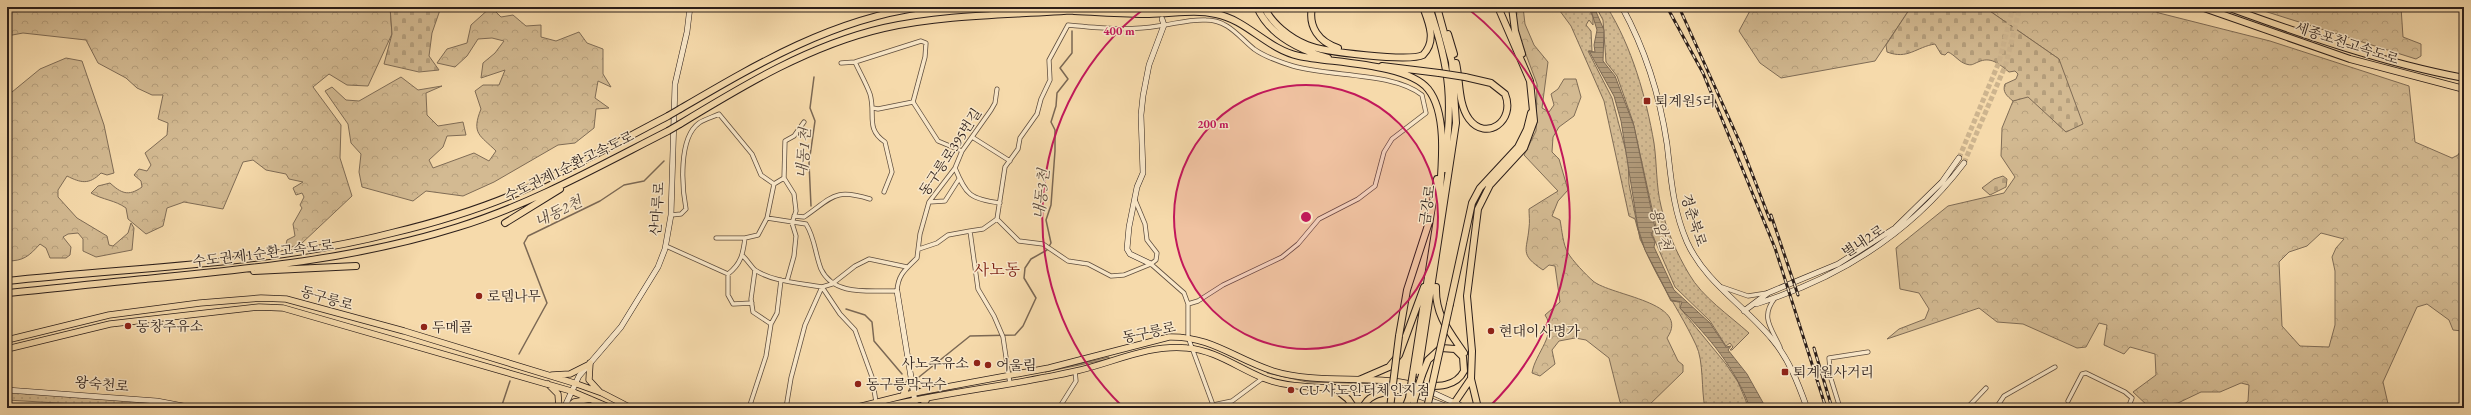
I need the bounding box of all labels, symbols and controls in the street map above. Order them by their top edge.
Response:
street label: 세종포천고속도로 [2293,18,2402,68]
text: 400 m [1103,23,1135,39]
place label: 퇴계원5리 [1655,92,1716,110]
marker: 퇴계원5리 [1642,96,1652,106]
street label: 동구릉로395번길 [915,105,985,199]
text: 200 m [1197,116,1229,132]
water label: 내동1천 [792,126,814,179]
street label: 수도권제1순환고속도로 [501,127,637,205]
water label: 내동3천 [1029,166,1053,220]
street label: 산마루로 [646,181,668,237]
street label: 금강로 [1415,183,1439,226]
water label: 내동2천 [531,191,586,231]
street label: 경춘북로 [1677,191,1711,249]
water label: 용암천 [1646,205,1677,254]
centre of rings [1299,210,1313,224]
street label: 별내2로 [1838,220,1888,261]
street label: 수도권제1순환고속도로 [191,235,335,271]
district label: 사노동 [974,259,1021,280]
street label: 동구릉로 [299,282,356,314]
place label: 로뎀나무 [487,287,542,305]
marker: 로뎀나무 [474,291,484,301]
place label: 동창주유소 [136,317,204,335]
street label: 동구릉로 [1121,317,1178,346]
place label: 두메골 [432,318,473,336]
marker: 동창주유소 [123,321,133,331]
marker: 두메골 [419,322,429,332]
place label: 현대이사명가 [1499,322,1581,340]
marker: 현대이사명가 [1486,326,1496,336]
place label: 사노주유소 [901,354,969,372]
place label: 어울림 [996,356,1037,374]
marker: 사노주유소 [972,358,982,368]
marker: 어울림 [983,360,993,370]
place label: 퇴계원사거리 [1793,363,1874,381]
marker: 퇴계원사거리 [1780,367,1790,377]
street label: 왕숙천로 [74,373,130,395]
place label: 동구릉막국수 [866,375,948,393]
marker: 동구릉막국수 [853,379,863,389]
place label: CU 사노인터체인지점 [1299,381,1430,399]
marker: CU 사노인터체인지점 [1286,385,1296,395]

